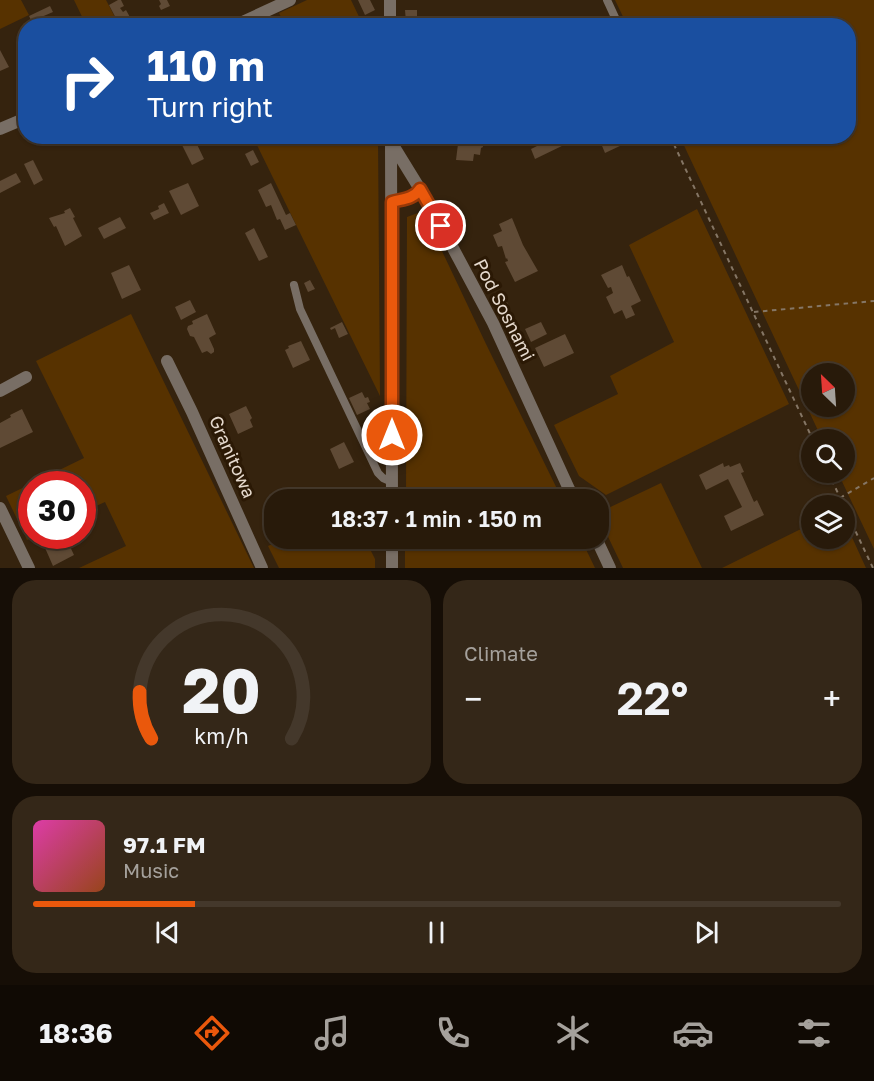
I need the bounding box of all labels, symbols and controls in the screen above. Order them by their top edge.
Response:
text: 110 m [147,40,265,90]
icon: right [48,42,126,120]
text: Turn right [147,91,273,123]
pin [415,200,466,251]
icon: arrive [424,209,457,242]
street label: Pod Sosnami [470,255,540,364]
north arrow [801,363,855,417]
map controls [801,363,855,549]
position arrow [360,403,424,467]
street label: Granitowa [205,412,261,501]
button: search [801,429,855,483]
speed limit sign: 30 [18,471,96,549]
button: layers [801,495,855,549]
text: 18:37 · 1 min · 150 m [331,505,542,532]
text: Climate [464,641,538,665]
text: 20 [182,652,261,727]
text: 22° [617,671,688,725]
text: − [464,679,482,718]
text: + [823,679,841,718]
text: km/h [194,723,249,749]
text: 97.1 FM [123,831,206,858]
text: Music [123,858,179,882]
icon: previous [151,916,184,949]
icon: pause [420,916,453,949]
icon: next [690,916,723,949]
icon: directions [191,1012,233,1054]
icon: music [311,1012,353,1054]
icon: phone [432,1012,474,1054]
icon: climate [552,1012,594,1054]
icon: car [672,1012,714,1054]
icon: filters [793,1012,835,1054]
text: 18:36 [39,1017,113,1049]

